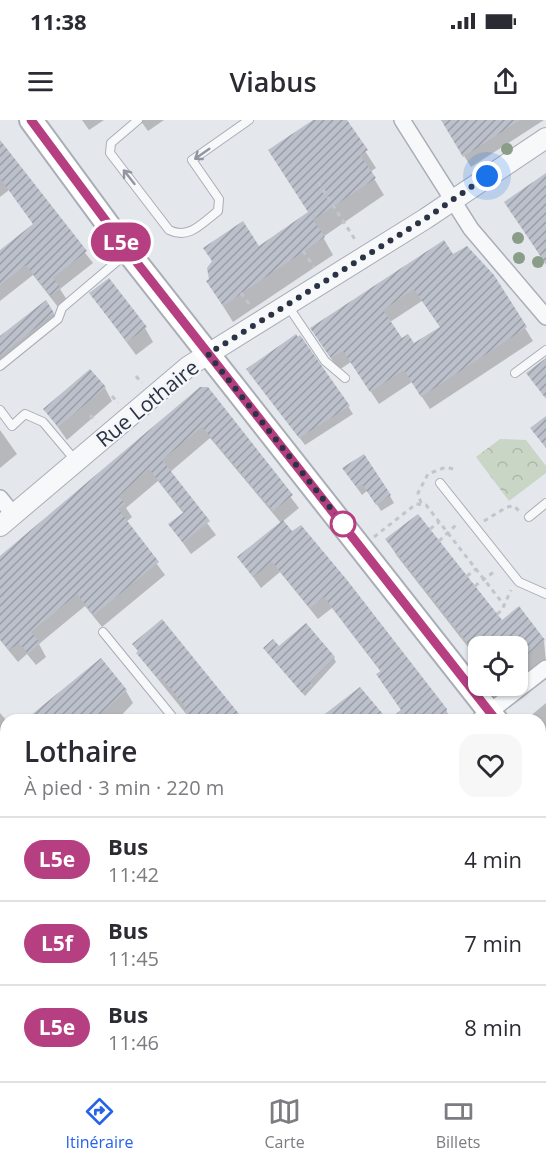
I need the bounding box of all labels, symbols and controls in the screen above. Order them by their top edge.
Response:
text: 11:38 [30,6,87,36]
text: Viabus [229,63,317,100]
icon: menu [24,65,57,98]
icon: share [489,65,522,98]
one-way arrow [194,148,210,160]
your location [472,161,502,191]
one-way arrow [122,170,135,186]
line badge: L5e [86,222,156,262]
text: L5e [103,228,139,256]
street label: Rue Lothaire [90,353,204,453]
unlabelled marker [330,511,356,537]
map controls [468,636,528,696]
button: locate [468,636,528,696]
text: Lothaire [24,732,137,770]
button: heart [459,734,522,797]
text: À pied · 3 min · 220 m [24,774,224,801]
text: Bus [108,831,148,861]
text: 4 min [464,844,522,874]
text: L5e [39,845,75,873]
text: 11:42 [108,861,159,888]
text: Bus [108,915,148,945]
text: 7 min [464,928,522,958]
text: L5f [41,929,73,957]
text: 11:45 [108,945,159,972]
text: Bus [108,999,148,1029]
text: 8 min [464,1012,522,1042]
text: L5e [39,1013,75,1041]
text: 11:46 [108,1029,159,1056]
tab: Itinéraire [66,1095,134,1153]
tab: Carte [265,1095,305,1153]
tab: Billets [436,1095,480,1153]

